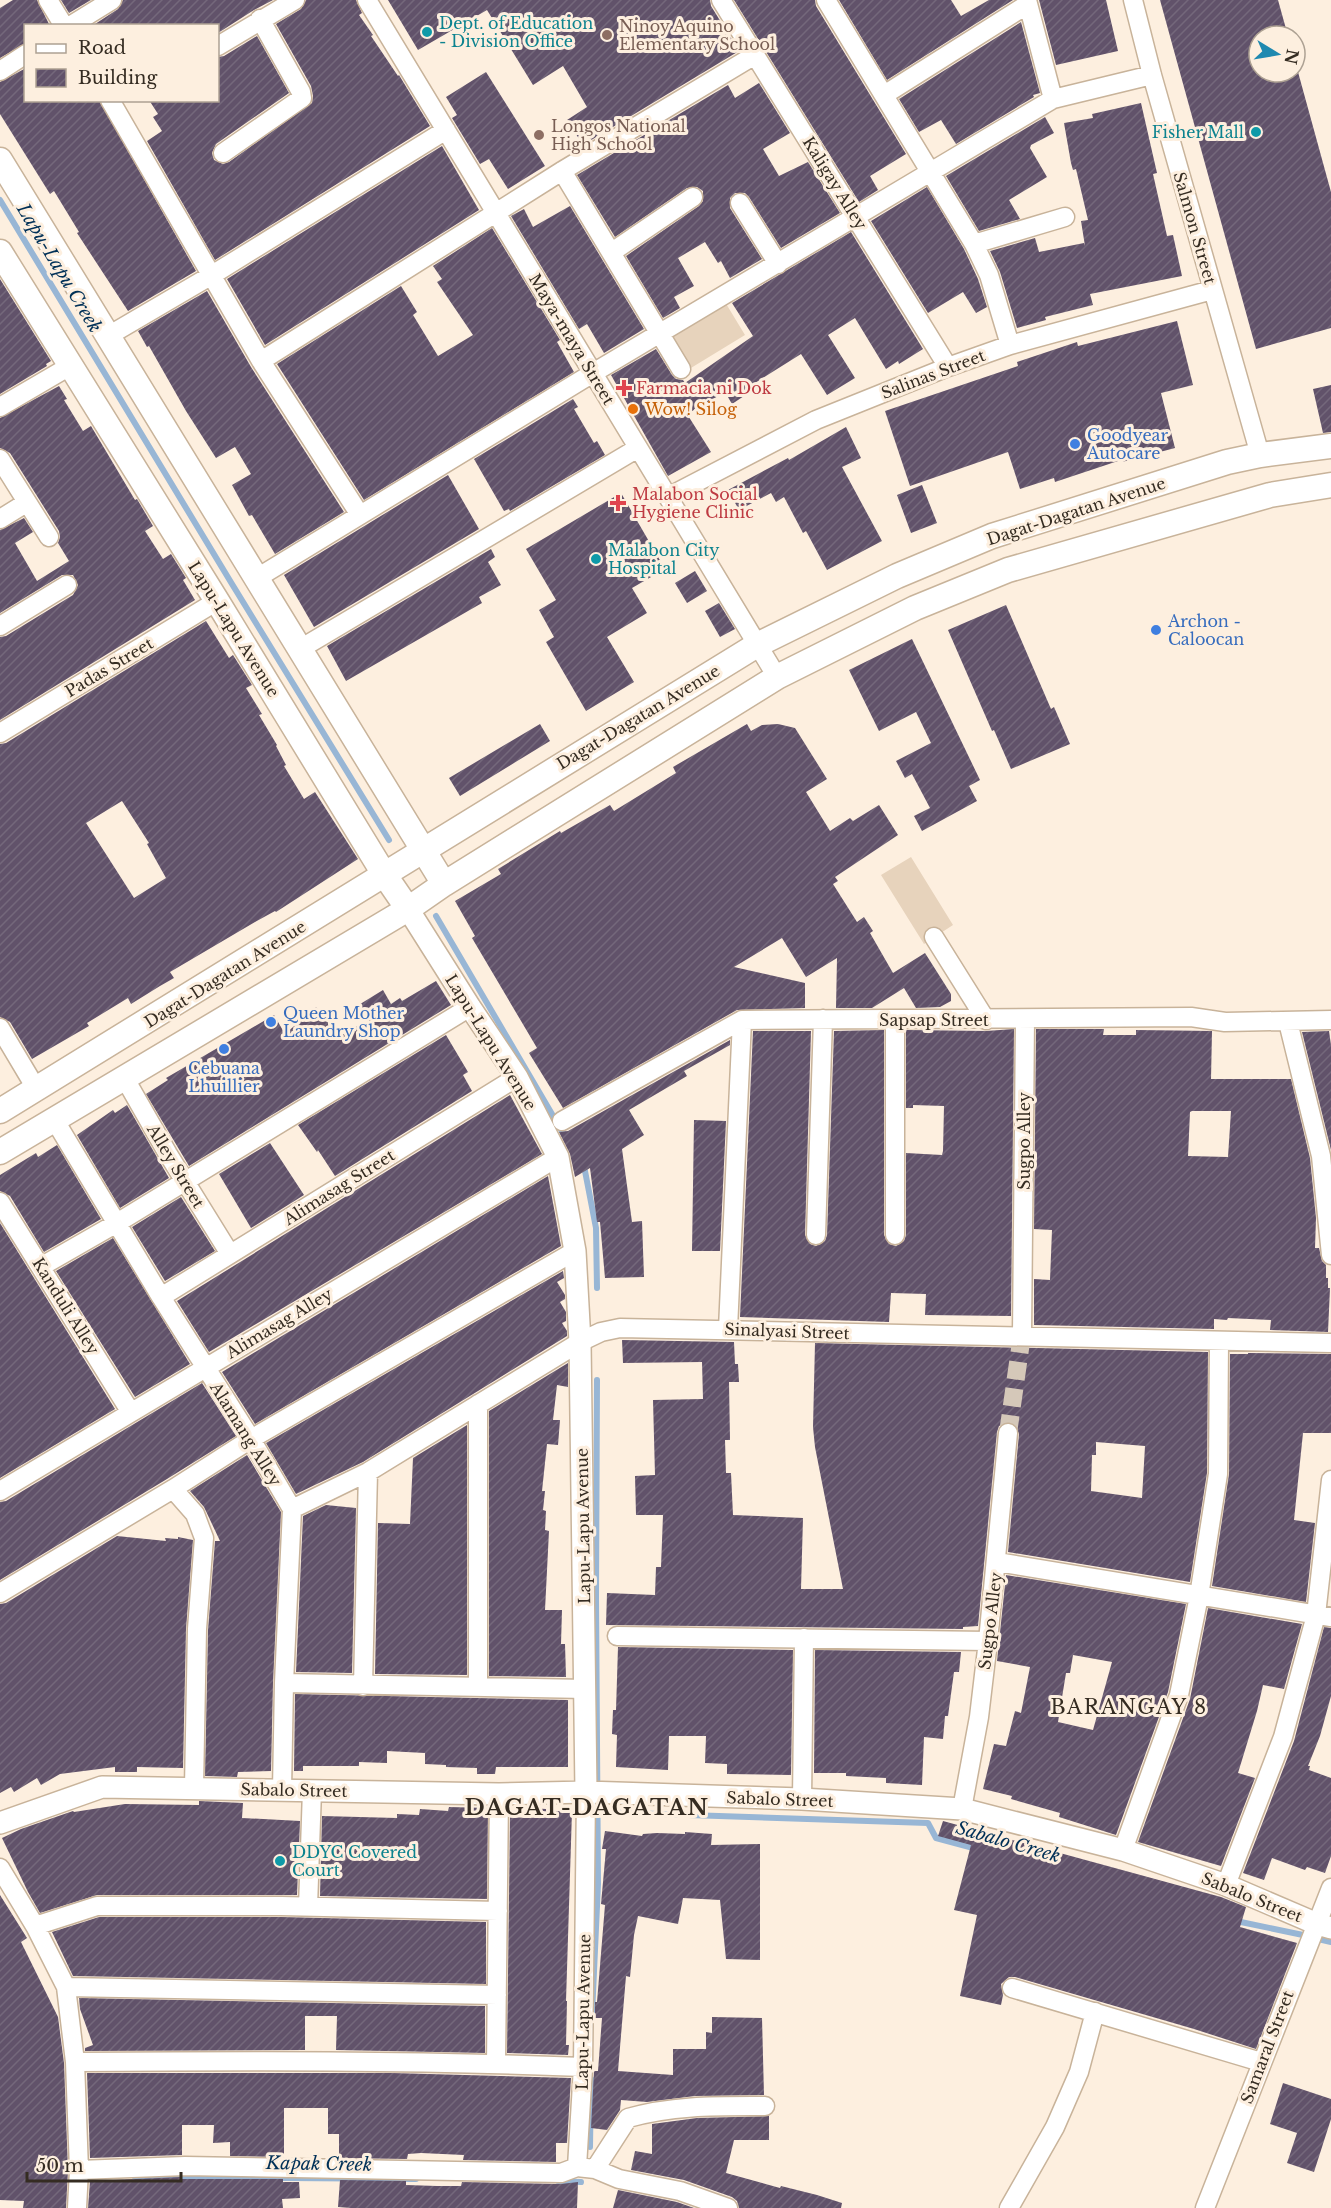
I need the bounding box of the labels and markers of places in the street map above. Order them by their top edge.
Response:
place label: Dept. of Education - Division Office [439,13,593,51]
place label: Ninoy Aquino Elementary School [619,16,775,54]
marker: Dept. of Education - Division Office [420,25,434,39]
marker: Ninoy Aquino Elementary School [600,28,614,42]
place label: Longos National High School [551,116,686,154]
place label: Fisher Mall [1152,122,1244,142]
marker: Fisher Mall [1249,125,1263,139]
marker: Longos National High School [532,128,546,142]
place label: Farmacia ni Dok [636,378,772,398]
marker: Farmacia ni Dok [617,381,631,395]
place label: Wow! Silog [644,399,737,419]
marker: Wow! Silog [626,402,640,416]
place label: Goodyear Autocare [1086,425,1168,463]
marker: Goodyear Autocare [1068,437,1082,451]
place label: Malabon Social Hygiene Clinic [632,484,758,522]
marker: Malabon Social Hygiene Clinic [609,494,627,512]
place label: Malabon City Hospital [608,540,720,578]
marker: Malabon City Hospital [589,552,603,566]
place label: Archon - Caloocan [1167,611,1244,649]
marker: Archon - Caloocan [1149,623,1163,637]
place label: Queen Mother Laundry Shop [283,1003,405,1041]
marker: Queen Mother Laundry Shop [264,1015,278,1029]
marker: Cebuana Lhuillier [217,1042,231,1056]
place label: Cebuana Lhuillier [188,1058,260,1096]
place label: DDYC Covered Court [292,1842,417,1880]
marker: DDYC Covered Court [273,1854,287,1868]

